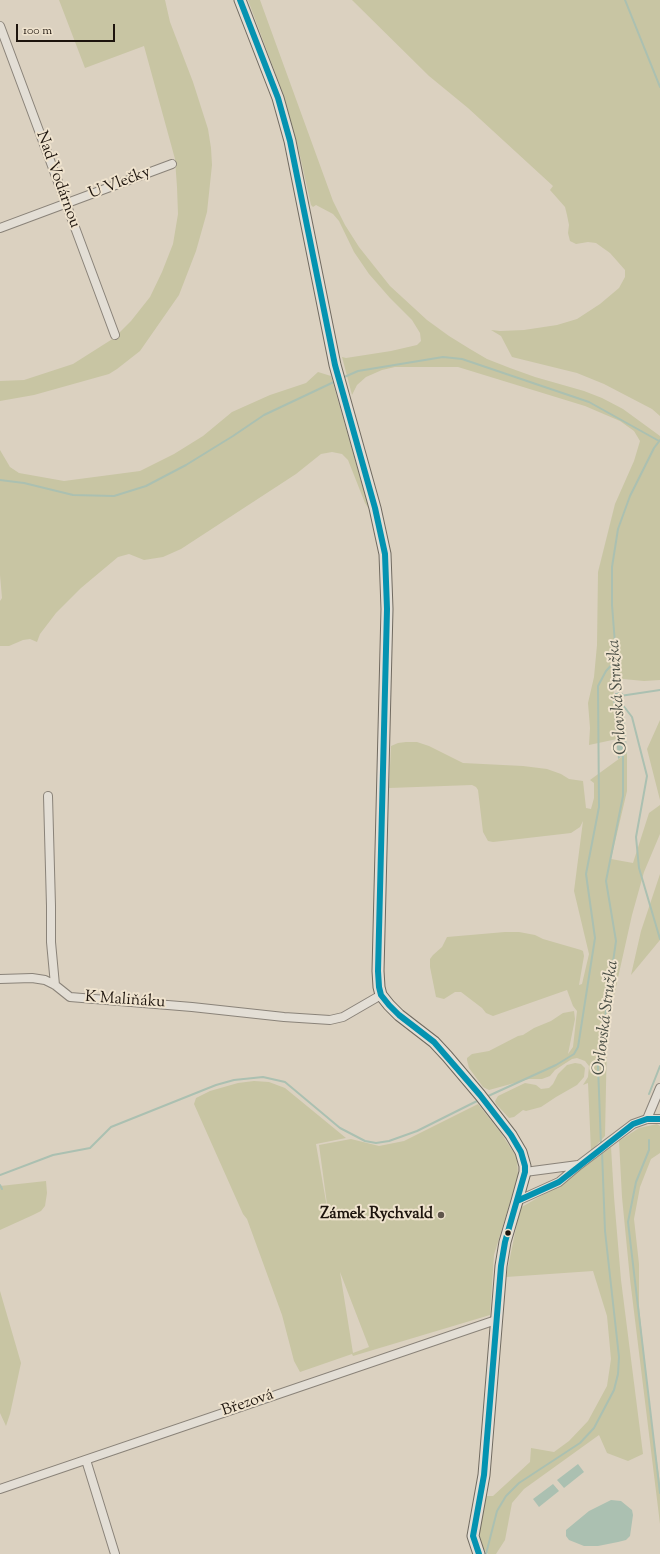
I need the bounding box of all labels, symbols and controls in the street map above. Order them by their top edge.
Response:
scale bar [18,16,117,42]
text: 100 m [23,22,52,40]
street label: Nad Vodárnou [31,129,83,231]
street label: U Vlečky [86,163,154,205]
water label: Orlovská Stružka [605,639,633,755]
water label: Orlovská Stružka [590,959,624,1077]
street label: K Maliňáku [84,989,166,1013]
place label: Zámek Rychvald [320,1205,433,1225]
marker: Zámek Rychvald [436,1210,446,1220]
unlabelled marker [503,1228,513,1238]
street label: Březová [220,1386,276,1422]

